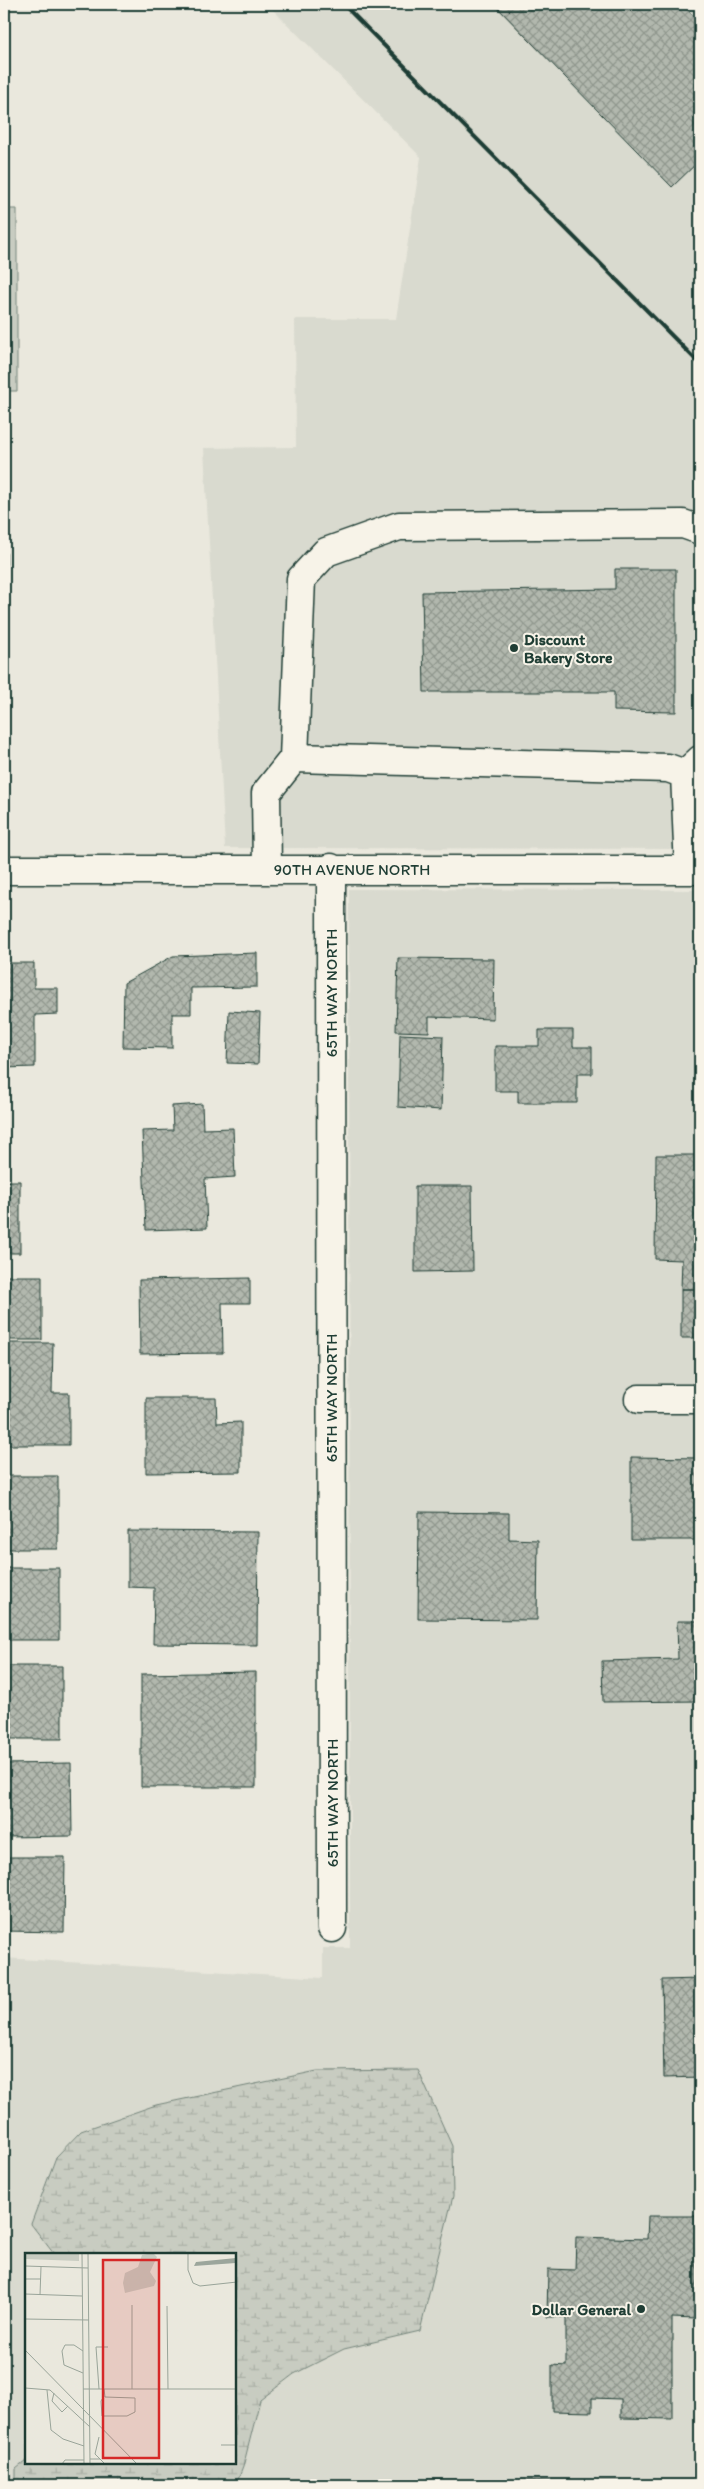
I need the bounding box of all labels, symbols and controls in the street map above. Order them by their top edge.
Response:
place label: Discount Bakery Store [524,630,613,668]
marker: Discount Bakery Store [508,642,520,654]
street label: 90TH AVENUE NORTH [274,860,430,879]
street label: 65TH WAY NORTH [322,929,341,1057]
street label: 65TH WAY NORTH [322,1334,341,1462]
street label: 65TH WAY NORTH [323,1739,342,1867]
inset map [25,2253,236,2464]
place label: Dollar General [531,2300,631,2319]
marker: Dollar General [635,2303,647,2315]

